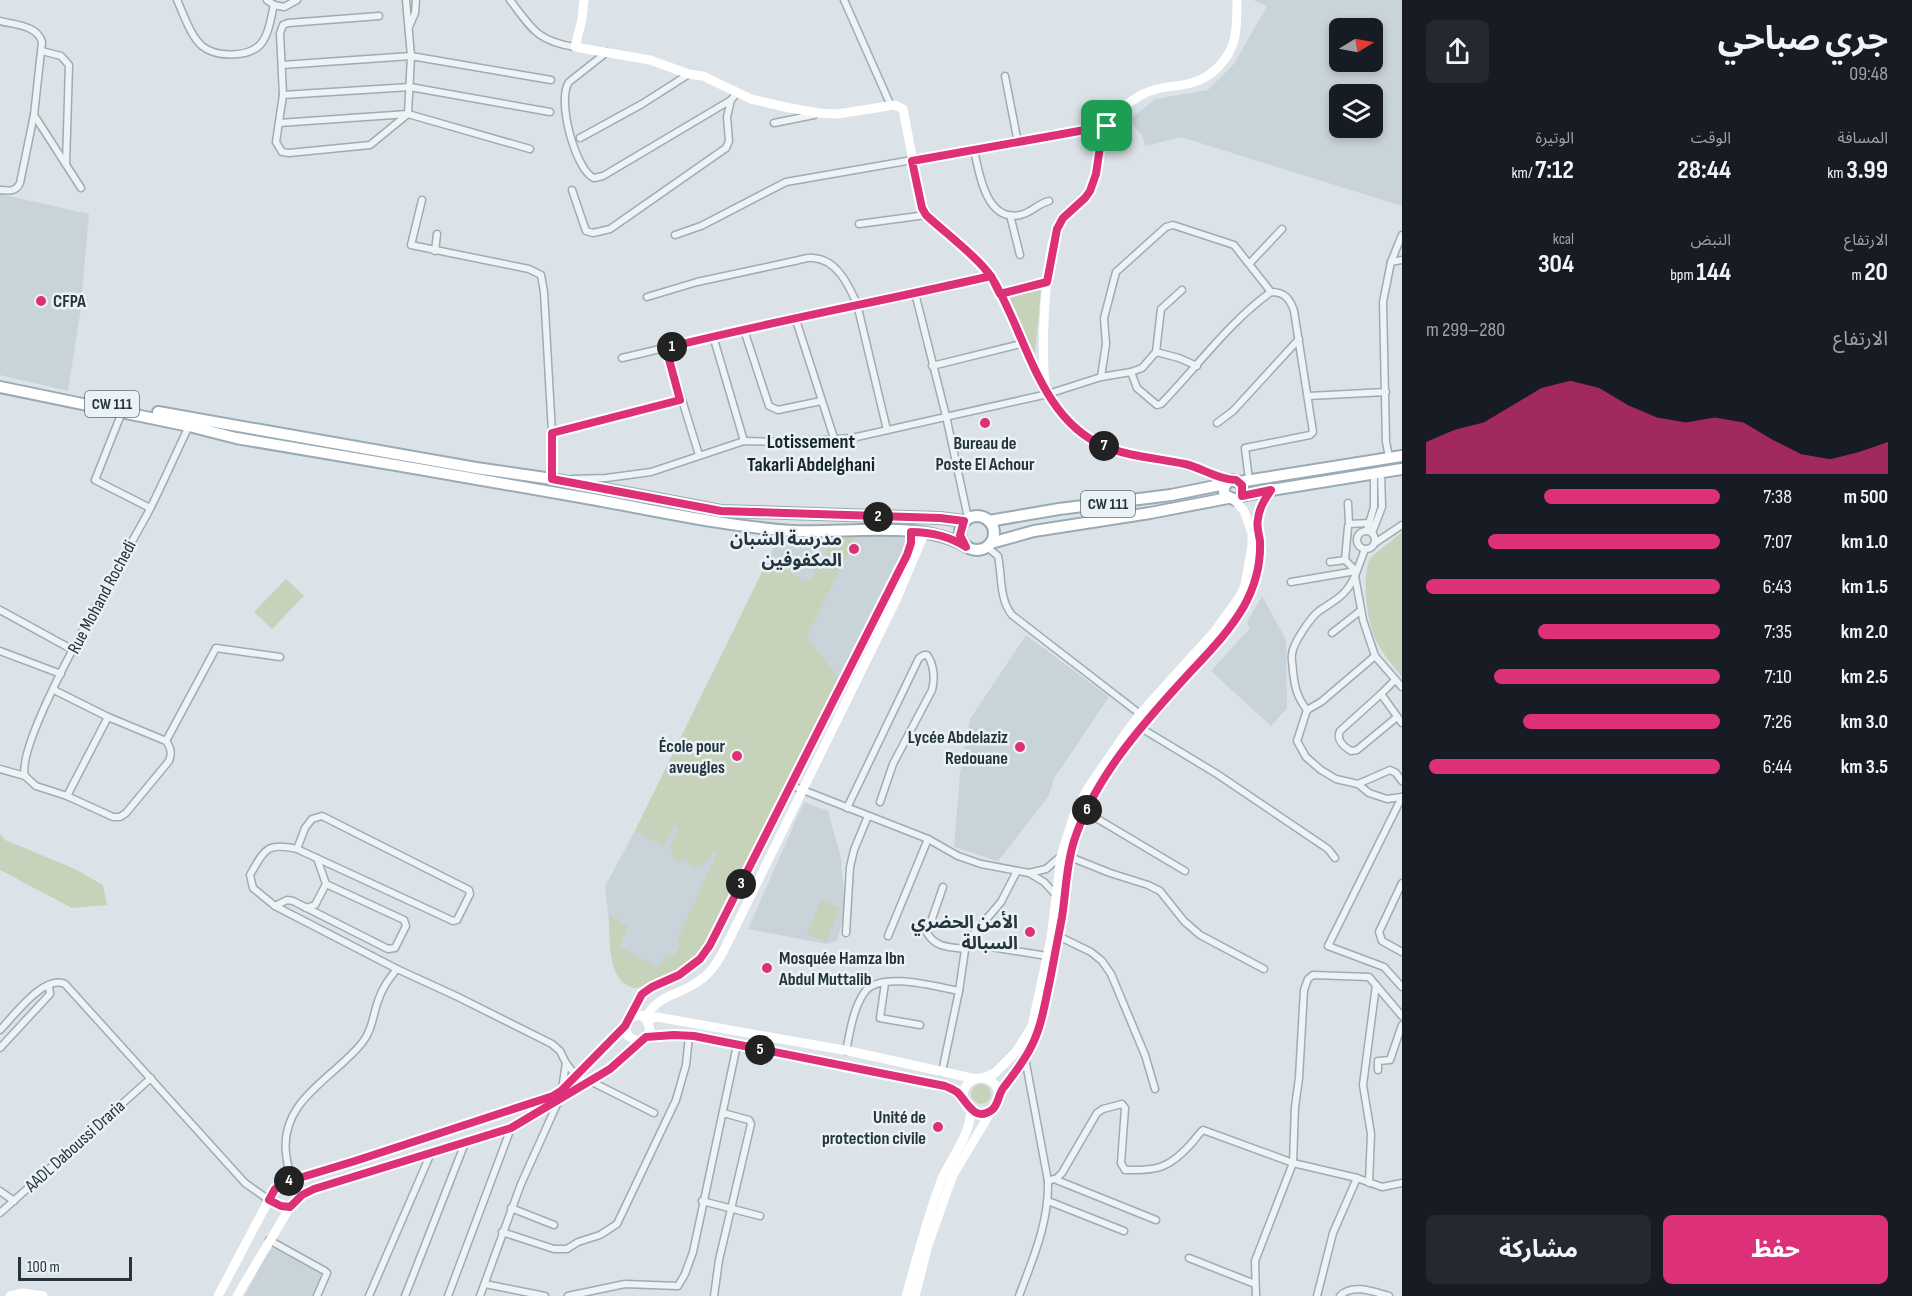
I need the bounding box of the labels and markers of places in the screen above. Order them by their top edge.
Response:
pin [1081,100,1132,151]
place label: CFPA [53,291,86,312]
marker: CFPA [34,294,48,308]
pin: 1 [657,332,687,362]
marker: Bureau de Poste El Achour [978,416,992,430]
pin: 7 [1089,431,1119,461]
place label: Bureau de Poste El Achour [935,433,1035,475]
pin: 2 [863,502,893,532]
place label: مدرسة الشبان المكفوفين [730,529,842,571]
marker: مدرسة الشبان المكفوفين [847,542,861,556]
place label: Lycée Abdelaziz Redouane [908,727,1008,769]
place label: École pour aveugles [659,736,725,778]
marker: Lycée Abdelaziz Redouane [1013,740,1027,754]
marker: École pour aveugles [730,749,744,763]
pin: 6 [1072,795,1102,825]
pin: 3 [726,869,756,899]
place label: الأمن الحضري السبالة [911,910,1018,954]
marker: الأمن الحضري السبالة [1023,925,1037,939]
place label: Mosquée Hamza Ibn Abdul Muttalib [778,948,905,990]
marker: Mosquée Hamza Ibn Abdul Muttalib [760,961,774,975]
pin: 5 [745,1035,775,1065]
place label: Unité de protection civile [822,1107,926,1149]
marker: Unité de protection civile [931,1120,945,1134]
pin: 4 [274,1166,304,1196]

